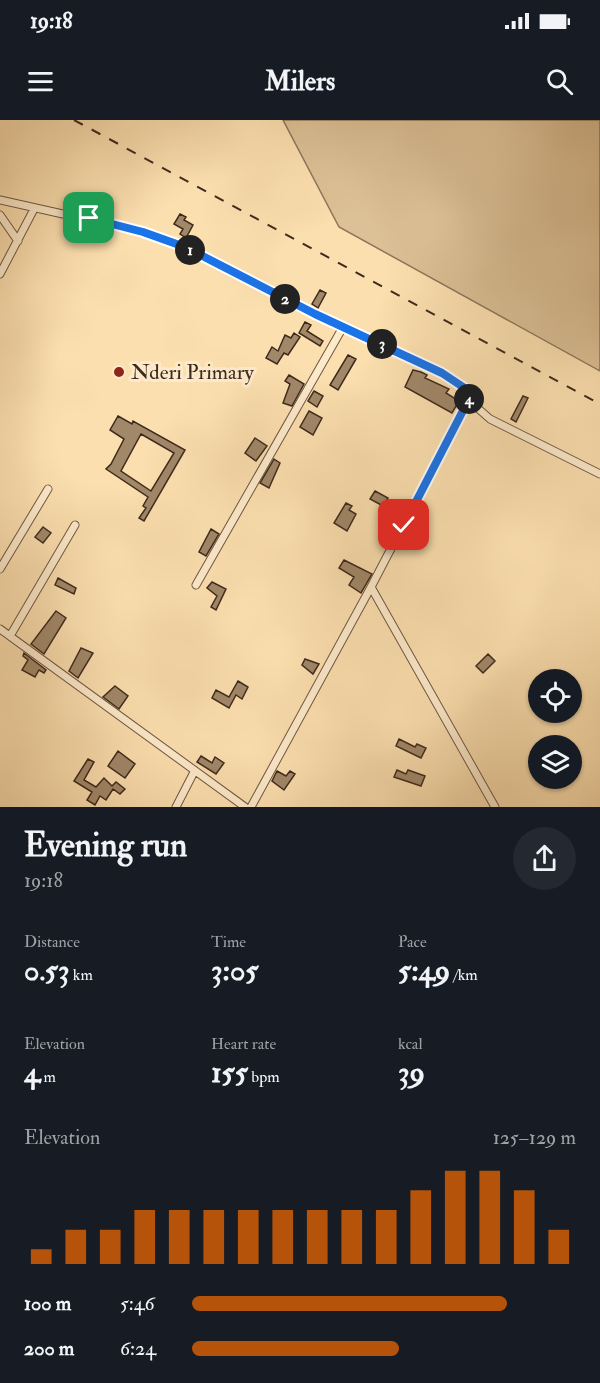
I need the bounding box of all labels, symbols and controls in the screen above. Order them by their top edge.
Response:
text: 19:18 [30,7,73,35]
icon: menu [24,65,57,98]
text: Milers [265,65,335,98]
icon: search [543,65,576,98]
pin [63,192,114,243]
icon: arrive [72,201,105,234]
pin: 1 [175,235,205,265]
text: 1 [187,240,193,260]
pin: 2 [270,284,300,314]
text: 2 [281,289,289,309]
pin: 3 [367,329,397,359]
text: 3 [379,334,385,354]
place label: Nderi Primary [131,359,255,386]
marker: Nderi Primary [112,365,126,379]
pin: 4 [454,384,484,414]
text: 4 [465,389,473,409]
pin [378,499,429,550]
icon: check [387,508,420,541]
map controls [528,669,582,789]
button: locate [528,669,582,723]
button: layers [528,735,582,789]
text: Evening run [24,825,187,866]
button: share [513,827,576,890]
text: 19:18 [24,868,63,893]
text: Distance [24,932,80,952]
text: Time [211,932,246,952]
text: Pace [398,932,427,952]
text: 0.53 [24,952,69,989]
text: 3:05 [211,952,259,989]
text: 5:49 [398,952,450,989]
text: km [69,965,93,985]
text: /km [450,965,478,985]
text: Elevation [24,1034,85,1054]
text: Heart rate [211,1034,276,1054]
text: kcal [398,1034,423,1054]
text: 4 [24,1054,40,1091]
text: 155 [211,1054,248,1091]
text: 39 [398,1054,425,1091]
text: m [40,1067,56,1087]
text: bpm [248,1067,280,1087]
text: Elevation [24,1125,100,1150]
text: 125–129 m [493,1125,576,1150]
text: 100 m [24,1291,71,1316]
text: 5:46 [120,1291,155,1316]
text: 200 m [24,1336,74,1361]
text: 6:24 [120,1336,156,1361]

